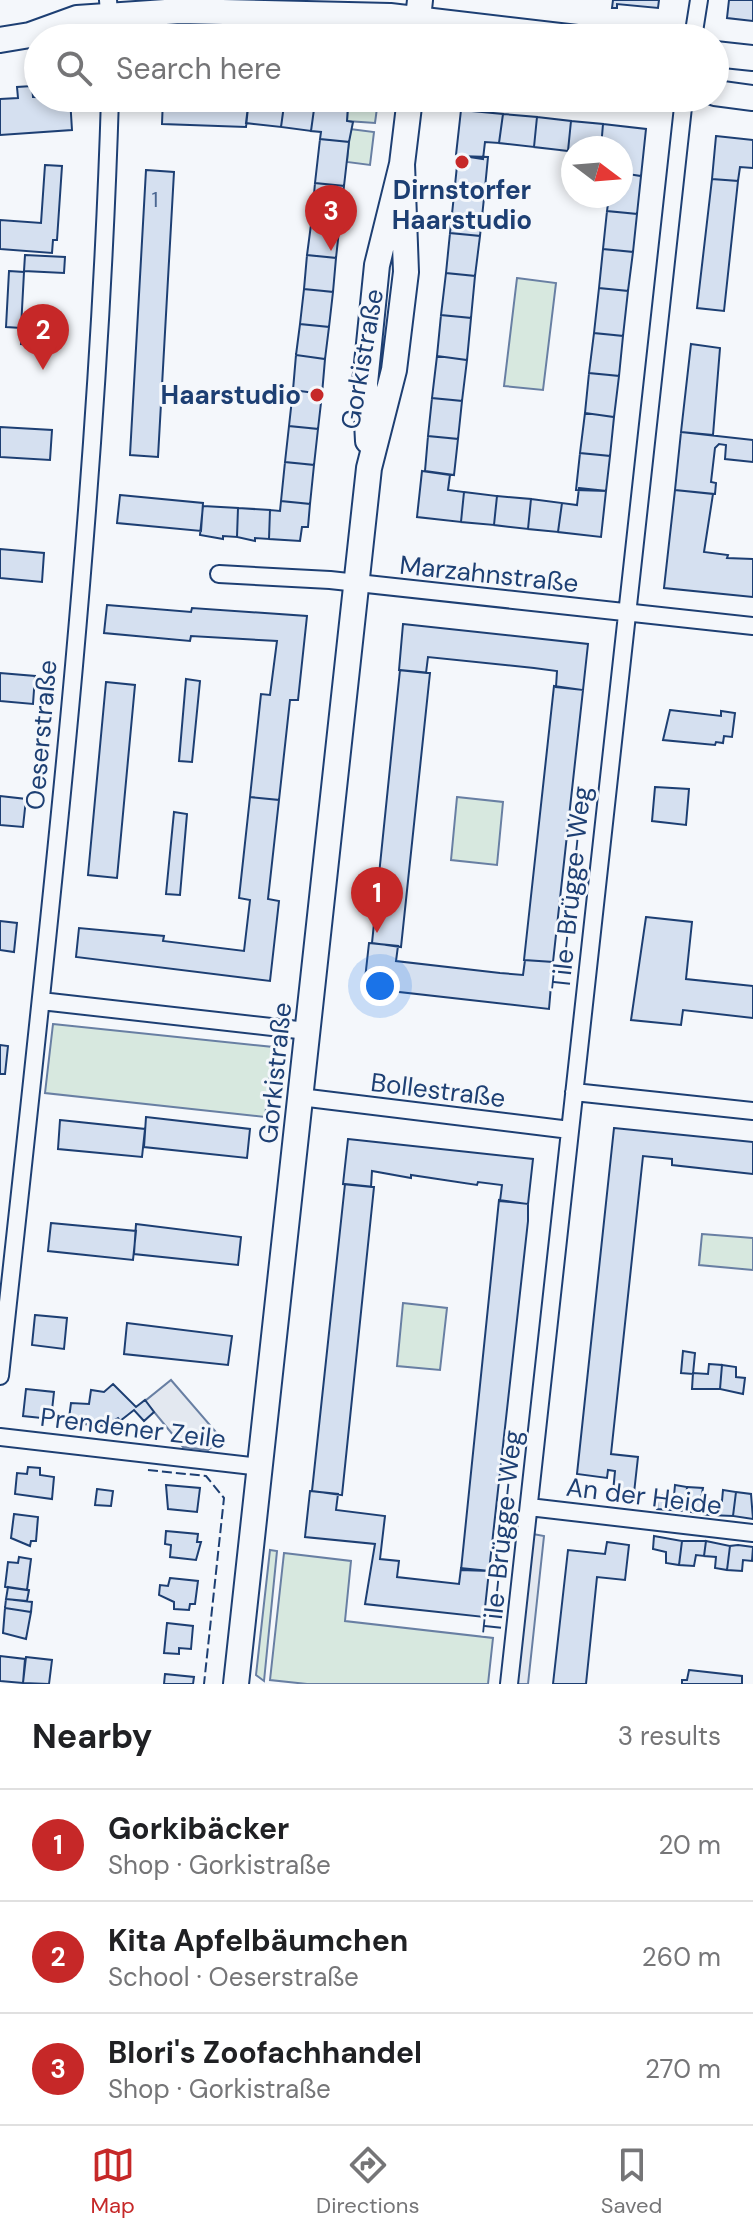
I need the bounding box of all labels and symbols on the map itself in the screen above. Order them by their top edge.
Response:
north arrow [561,136,633,208]
marker: Dirnstorfer Haarstudio [453,153,471,171]
place label: Dirnstorfer Haarstudio [392,173,532,237]
house number: 1 [152,185,158,214]
pin: 3 [305,185,357,251]
street label: Gorkistraße [333,286,391,432]
pin: 2 [17,304,69,370]
place label: Haarstudio [161,378,301,412]
marker: Haarstudio [308,386,326,404]
street label: Marzahnstraße [398,548,580,600]
street label: Oeserstraße [18,659,64,811]
street label: Tile-Brügge-Weg [543,784,599,992]
pin: 1 [351,867,403,933]
your location [360,966,400,1006]
street label: Gorkistraße [251,1001,299,1145]
street label: Bollestraße [369,1065,507,1115]
street label: Prendener Zeile [38,1400,228,1456]
street label: Tile-Brügge-Weg [474,1428,530,1636]
street label: An der Heide [564,1470,724,1522]

